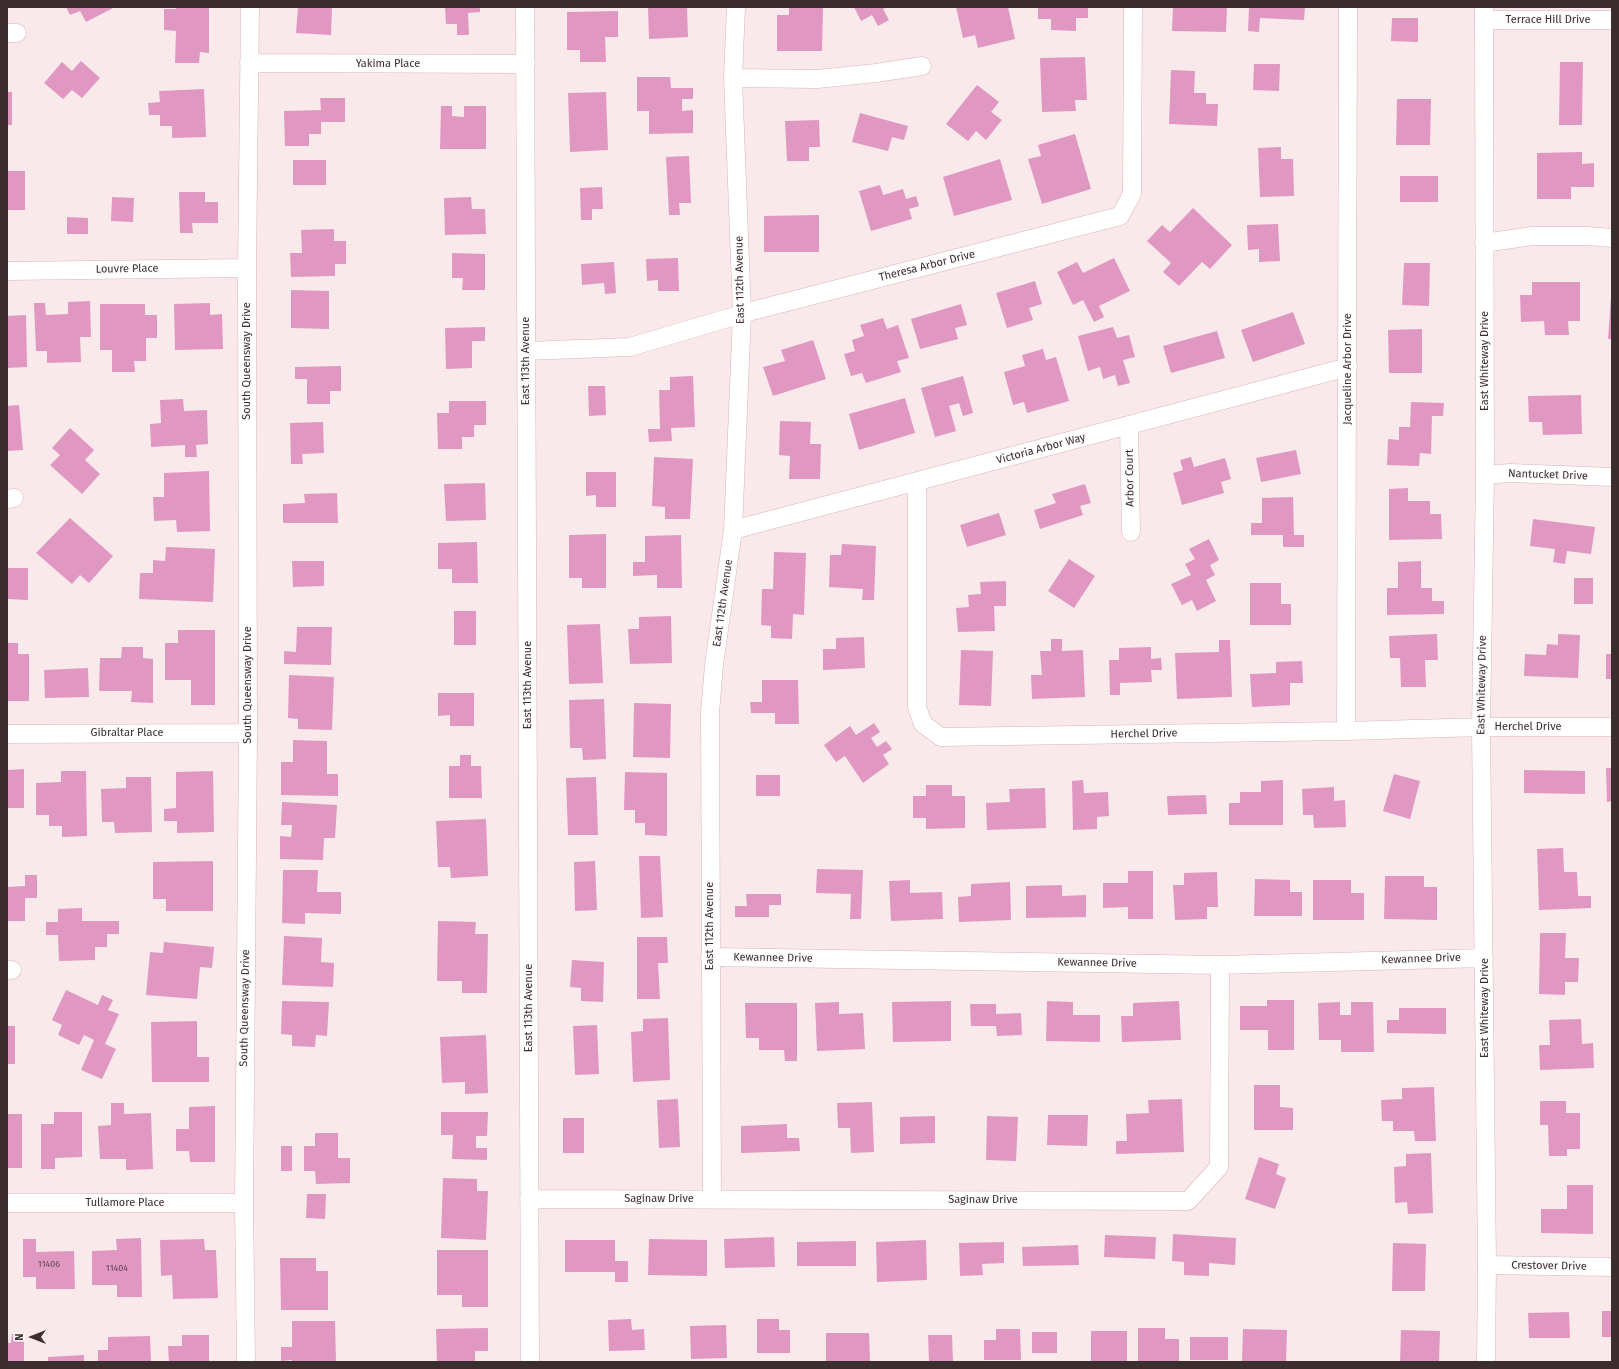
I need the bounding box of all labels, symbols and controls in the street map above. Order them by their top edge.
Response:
street label: Terrace Hill Drive [1506,13,1590,27]
street label: Yakima Place [356,57,420,71]
street label: East 112th Avenue [733,236,747,324]
street label: Theresa Arbor Drive [878,248,976,284]
street label: Louvre Place [96,262,158,276]
street label: South Queensway Drive [240,302,254,420]
street label: East Whiteway Drive [1478,311,1492,411]
street label: Jacqueline Arbor Drive [1341,313,1355,425]
street label: East 113th Avenue [519,317,533,405]
street label: Victoria Arbor Way [995,431,1087,467]
street label: Arbor Court [1123,449,1137,507]
street label: Nantucket Drive [1508,467,1588,483]
street label: East 112th Avenue [710,558,736,648]
street label: South Queensway Drive [241,626,255,744]
street label: East Whiteway Drive [1475,635,1489,735]
street label: East 113th Avenue [521,641,535,729]
street label: Herchel Drive [1494,720,1562,734]
street label: Gibraltar Place [90,726,164,740]
street label: Herchel Drive [1110,727,1178,741]
street label: East 112th Avenue [703,882,717,970]
street label: South Queensway Drive [237,949,253,1067]
street label: Kewannee Drive [733,951,813,965]
street label: Kewannee Drive [1381,951,1461,967]
street label: Kewannee Drive [1057,956,1137,970]
street label: East Whiteway Drive [1478,958,1492,1058]
street label: East 113th Avenue [522,964,536,1052]
street label: Saginaw Drive [624,1192,694,1206]
street label: Saginaw Drive [948,1193,1018,1207]
street label: Tullamore Place [85,1196,165,1210]
house number: 11406 [38,1259,60,1269]
street label: Crestover Drive [1511,1259,1587,1273]
house number: 11404 [106,1263,128,1273]
north arrow [12,1317,52,1357]
text: N [13,1333,26,1341]

